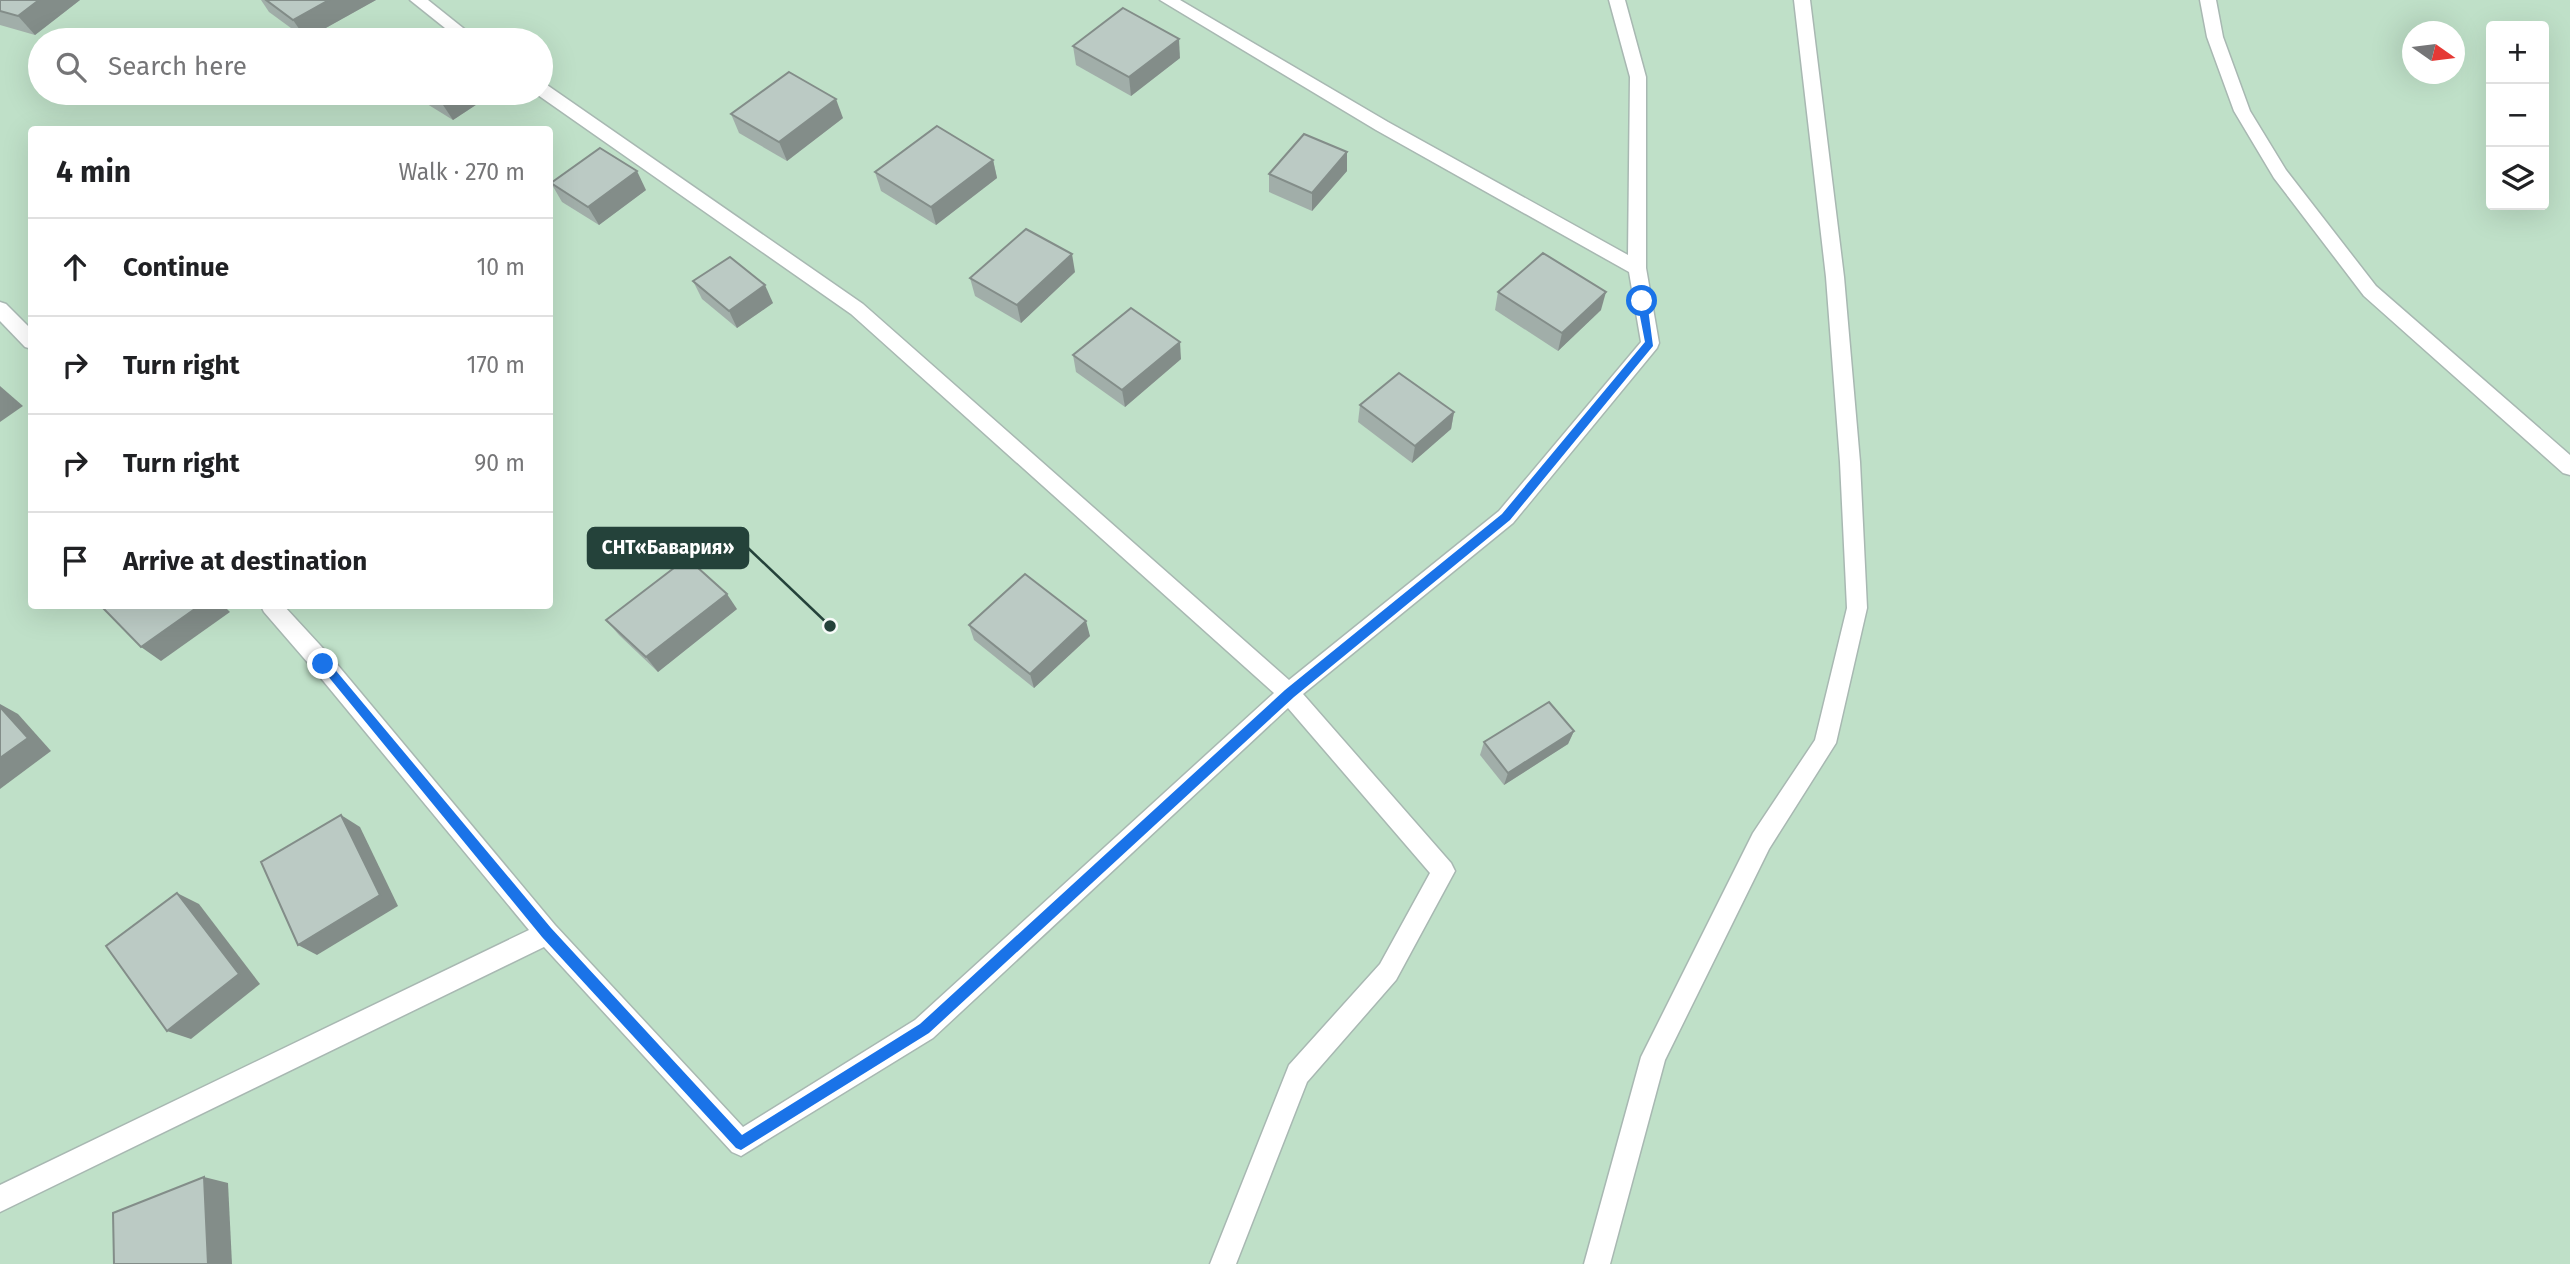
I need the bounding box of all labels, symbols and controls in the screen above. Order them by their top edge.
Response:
north arrow [2402,21,2465,84]
map controls [2486,21,2549,210]
button: + [2486,21,2549,84]
search box [28,28,553,105]
icon: search [52,48,90,86]
text: Search here [108,51,247,82]
button: − [2486,84,2549,147]
button: layers [2486,147,2549,210]
text: 4 min [56,154,131,190]
text: Walk · 270 m [398,158,525,186]
icon: ahead [56,248,94,286]
text: Continue [123,252,229,283]
text: 10 m [476,253,525,281]
route start [1626,285,1657,316]
icon: right [56,346,94,384]
text: Turn right [123,350,240,381]
text: 170 m [466,351,525,379]
icon: right [56,444,94,482]
text: Turn right [123,448,240,479]
text: 90 m [474,449,525,477]
callout: СНТ«Бавария» [588,528,748,568]
text: СНТ«Бавария» [602,536,734,559]
icon: arrive [56,542,94,580]
text: Arrive at destination [123,546,367,577]
route end [307,648,338,679]

